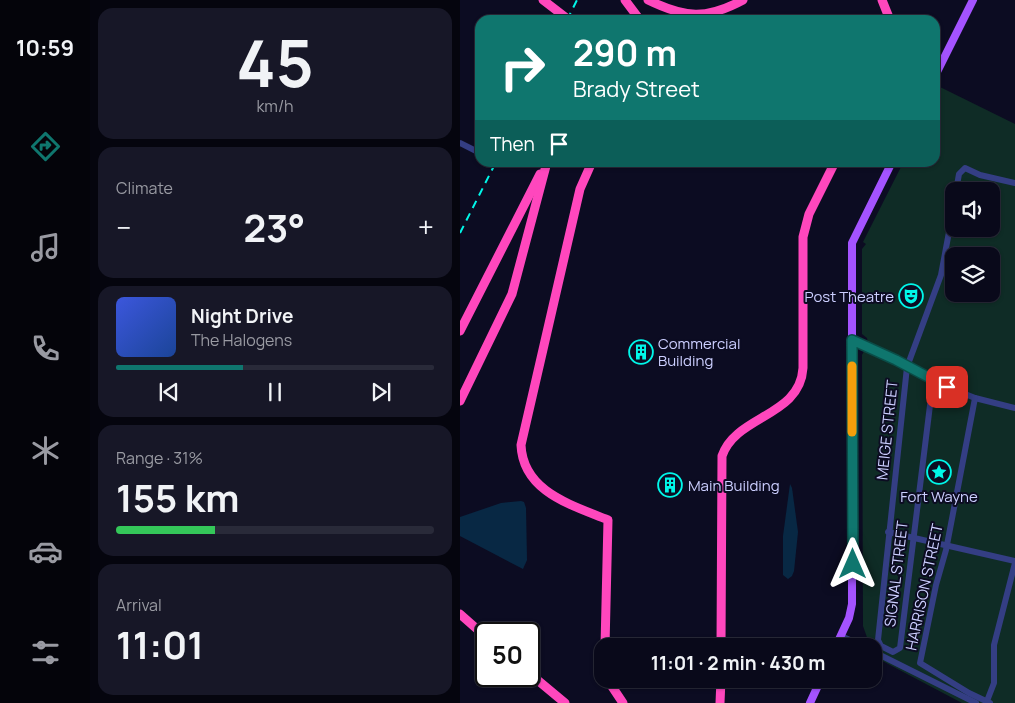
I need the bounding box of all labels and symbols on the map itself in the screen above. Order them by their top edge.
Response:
theatre icon: Post Theatre [898,283,924,309]
place label: Post Theatre [804,286,894,307]
place label: Commercial Building [658,333,740,371]
building icon: Commercial Building [628,339,654,365]
pin [926,366,968,408]
street label: MEIGE STREET [871,379,903,481]
place icon: Fort Wayne [926,459,952,485]
building icon: Main Building [657,472,683,498]
place label: Main Building [688,475,780,496]
place label: Fort Wayne [900,486,978,507]
street label: SIGNAL STREET [879,520,913,628]
street label: HARRISON STREET [900,522,948,652]
position arrow [826,537,878,589]
speed limit sign: 50 [475,622,540,687]

